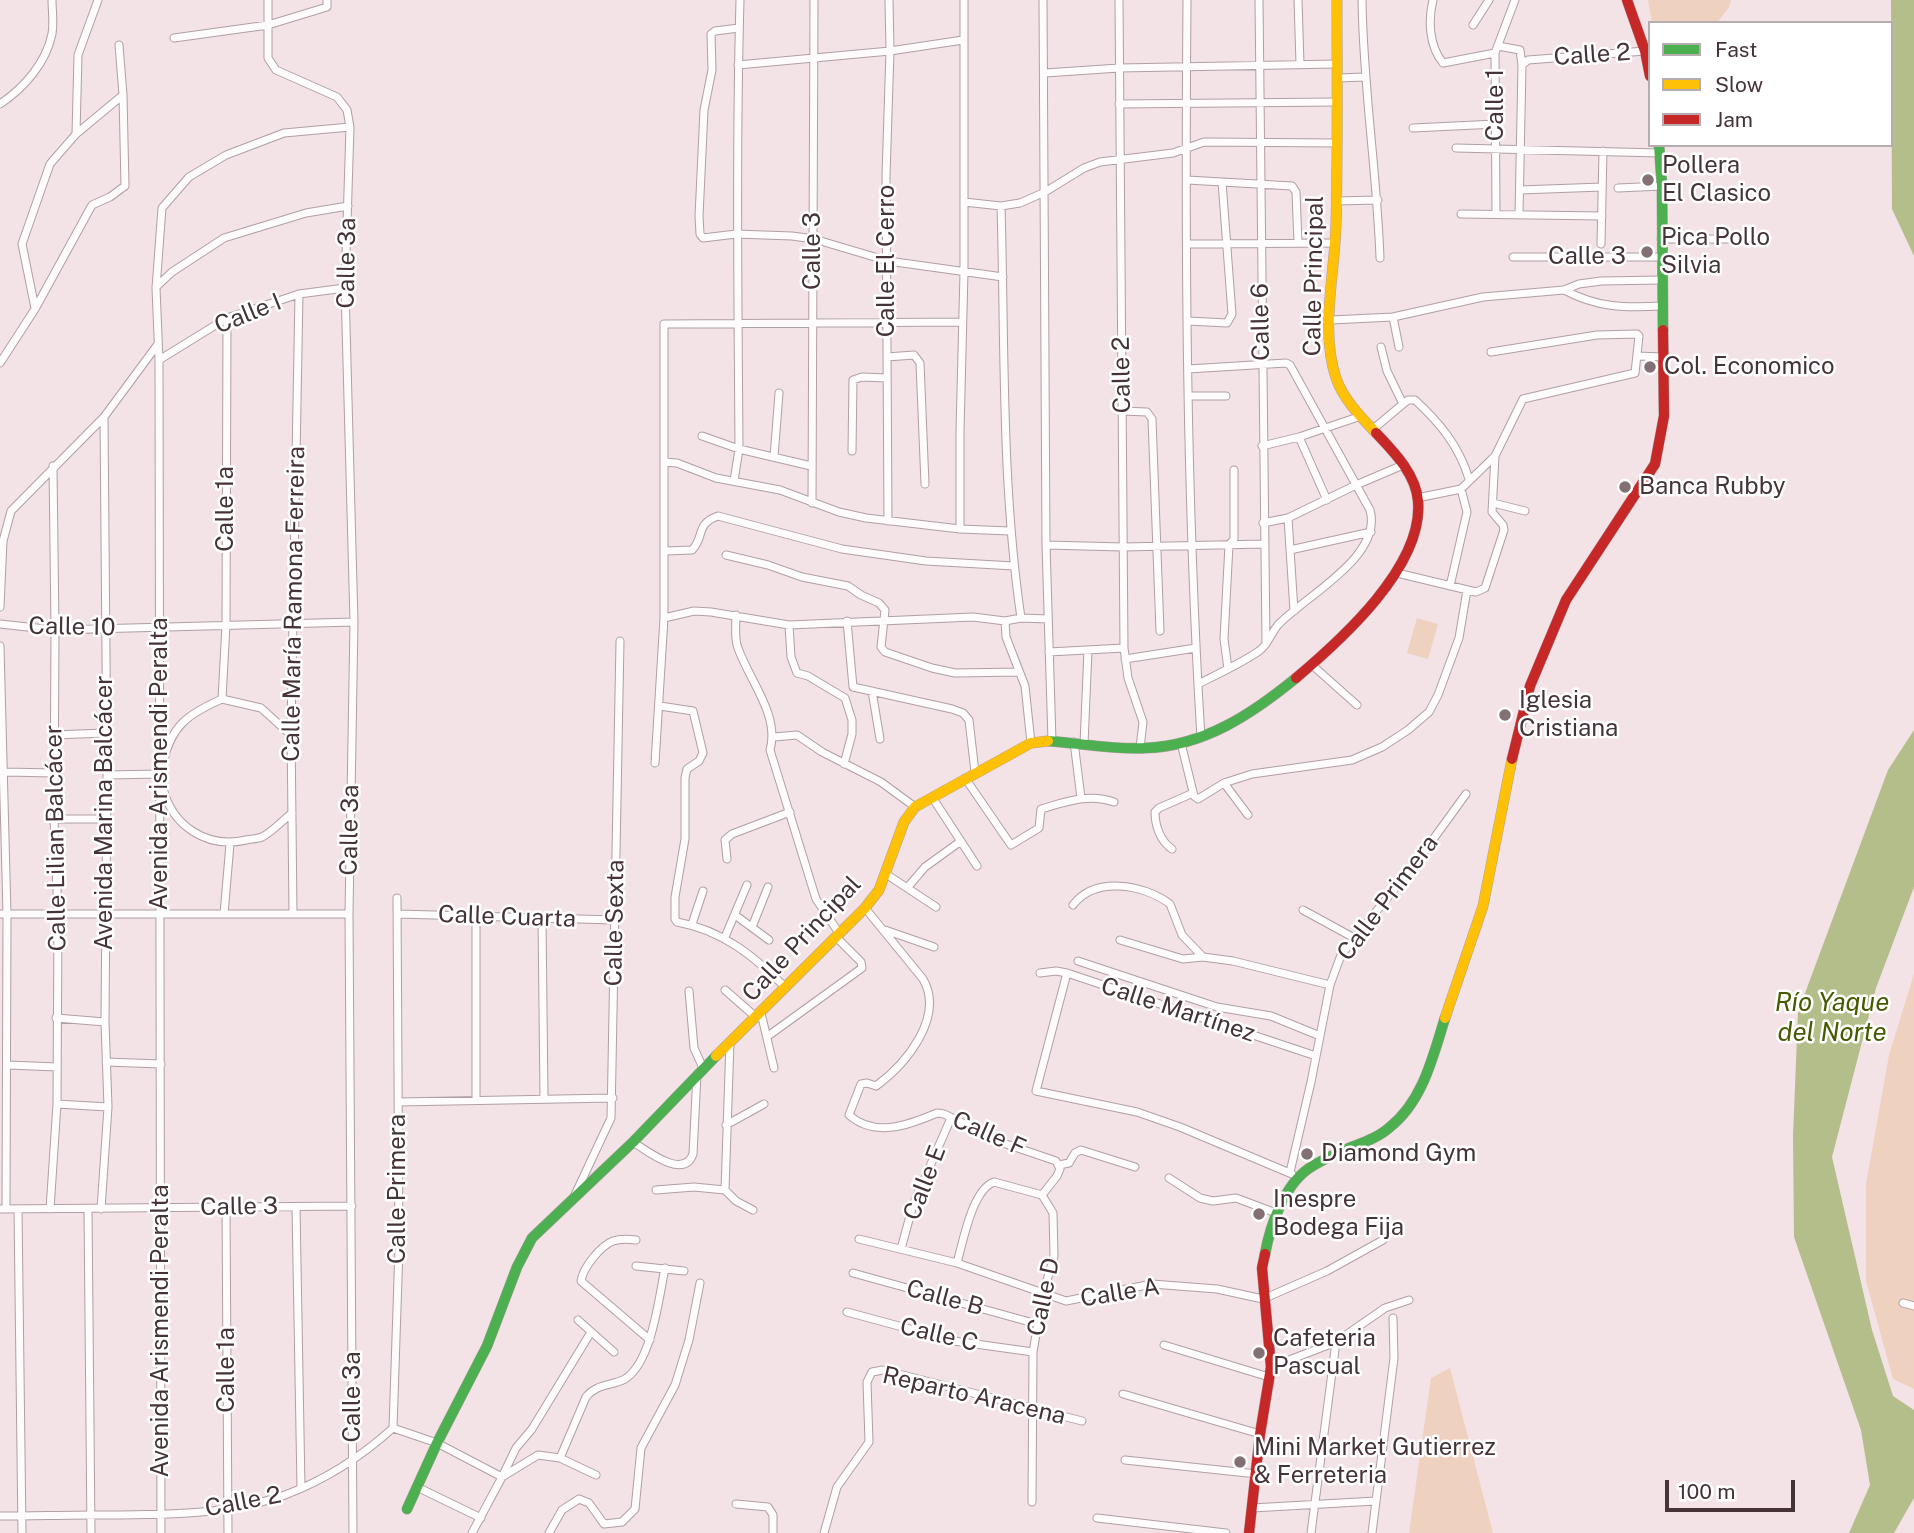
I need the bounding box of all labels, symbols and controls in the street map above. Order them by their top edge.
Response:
legend [1648,21,1893,147]
text: Fast [1715,37,1757,62]
street label: Calle 2 [1553,38,1631,72]
street label: Calle 1 [1482,69,1510,141]
text: Slow [1715,72,1763,97]
text: Jam [1715,107,1753,132]
place label: Pollera El Clasico [1662,152,1771,208]
marker: Pollera El Clasico [1640,172,1656,188]
street label: Calle El Cerro [873,185,901,337]
street label: Calle Principal [1298,195,1330,357]
street label: Calle 3 [799,212,827,290]
street label: Calle 3a [332,217,362,309]
place label: Pica Pollo Silvia [1661,224,1770,280]
street label: Calle 3 [1548,243,1626,271]
marker: Pica Pollo Silvia [1639,244,1655,260]
street label: Calle 6 [1246,283,1276,361]
street label: Calle I [210,288,286,340]
street label: Calle 2 [1107,336,1137,414]
place label: Col. Economico [1664,353,1835,381]
marker: Col. Economico [1642,359,1658,375]
street label: Calle María Ramona Ferreira [277,446,311,762]
street label: Calle 1a [212,466,240,552]
place label: Banca Rubby [1639,473,1786,501]
marker: Banca Rubby [1617,479,1633,495]
street label: Calle 10 [28,612,116,642]
street label: Avenida Arismendi Peralta [146,618,174,910]
street label: Avenida Marina Balcácer [91,675,119,951]
place label: Iglesia Cristiana [1519,687,1618,743]
marker: Iglesia Cristiana [1497,707,1513,723]
street label: Calle Lilian Balcácer [40,724,72,952]
street label: Calle 3a [335,784,365,876]
street label: Calle Primera [1331,829,1445,967]
street label: Calle Sexta [599,859,631,987]
street label: Calle Principal [737,870,867,1008]
street label: Calle Cuarta [438,900,576,934]
street label: Calle Martínez [1097,972,1259,1048]
water label: Río Yaque del Norte [1775,987,1889,1048]
street label: Calle F [948,1105,1030,1163]
street label: Calle Primera [384,1114,412,1264]
place label: Diamond Gym [1321,1140,1476,1168]
street label: Calle E [898,1142,952,1224]
marker: Diamond Gym [1299,1146,1315,1162]
street label: Avenida Arismendi Peralta [147,1185,175,1477]
place label: Inespre Bodega Fija [1273,1186,1404,1242]
street label: Calle 3 [200,1192,278,1222]
marker: Inespre Bodega Fija [1251,1206,1267,1222]
street label: Calle D [1022,1255,1066,1339]
street label: Calle A [1078,1273,1162,1313]
street label: Calle B [903,1274,987,1322]
street label: Calle C [897,1312,981,1358]
place label: Cafeteria Pascual [1273,1325,1376,1381]
street label: Calle 1a [213,1327,241,1413]
marker: Cafeteria Pascual [1251,1345,1267,1361]
street label: Calle 3a [339,1351,367,1443]
street label: Reparto Aracena [880,1361,1068,1431]
place label: Mini Market Gutierrez & Ferreteria [1254,1434,1496,1490]
marker: Mini Market Gutierrez & Ferreteria [1232,1454,1248,1470]
scale bar [1669,1466,1798,1510]
text: 100 m [1678,1479,1735,1504]
street label: Calle 2 [202,1481,284,1523]

